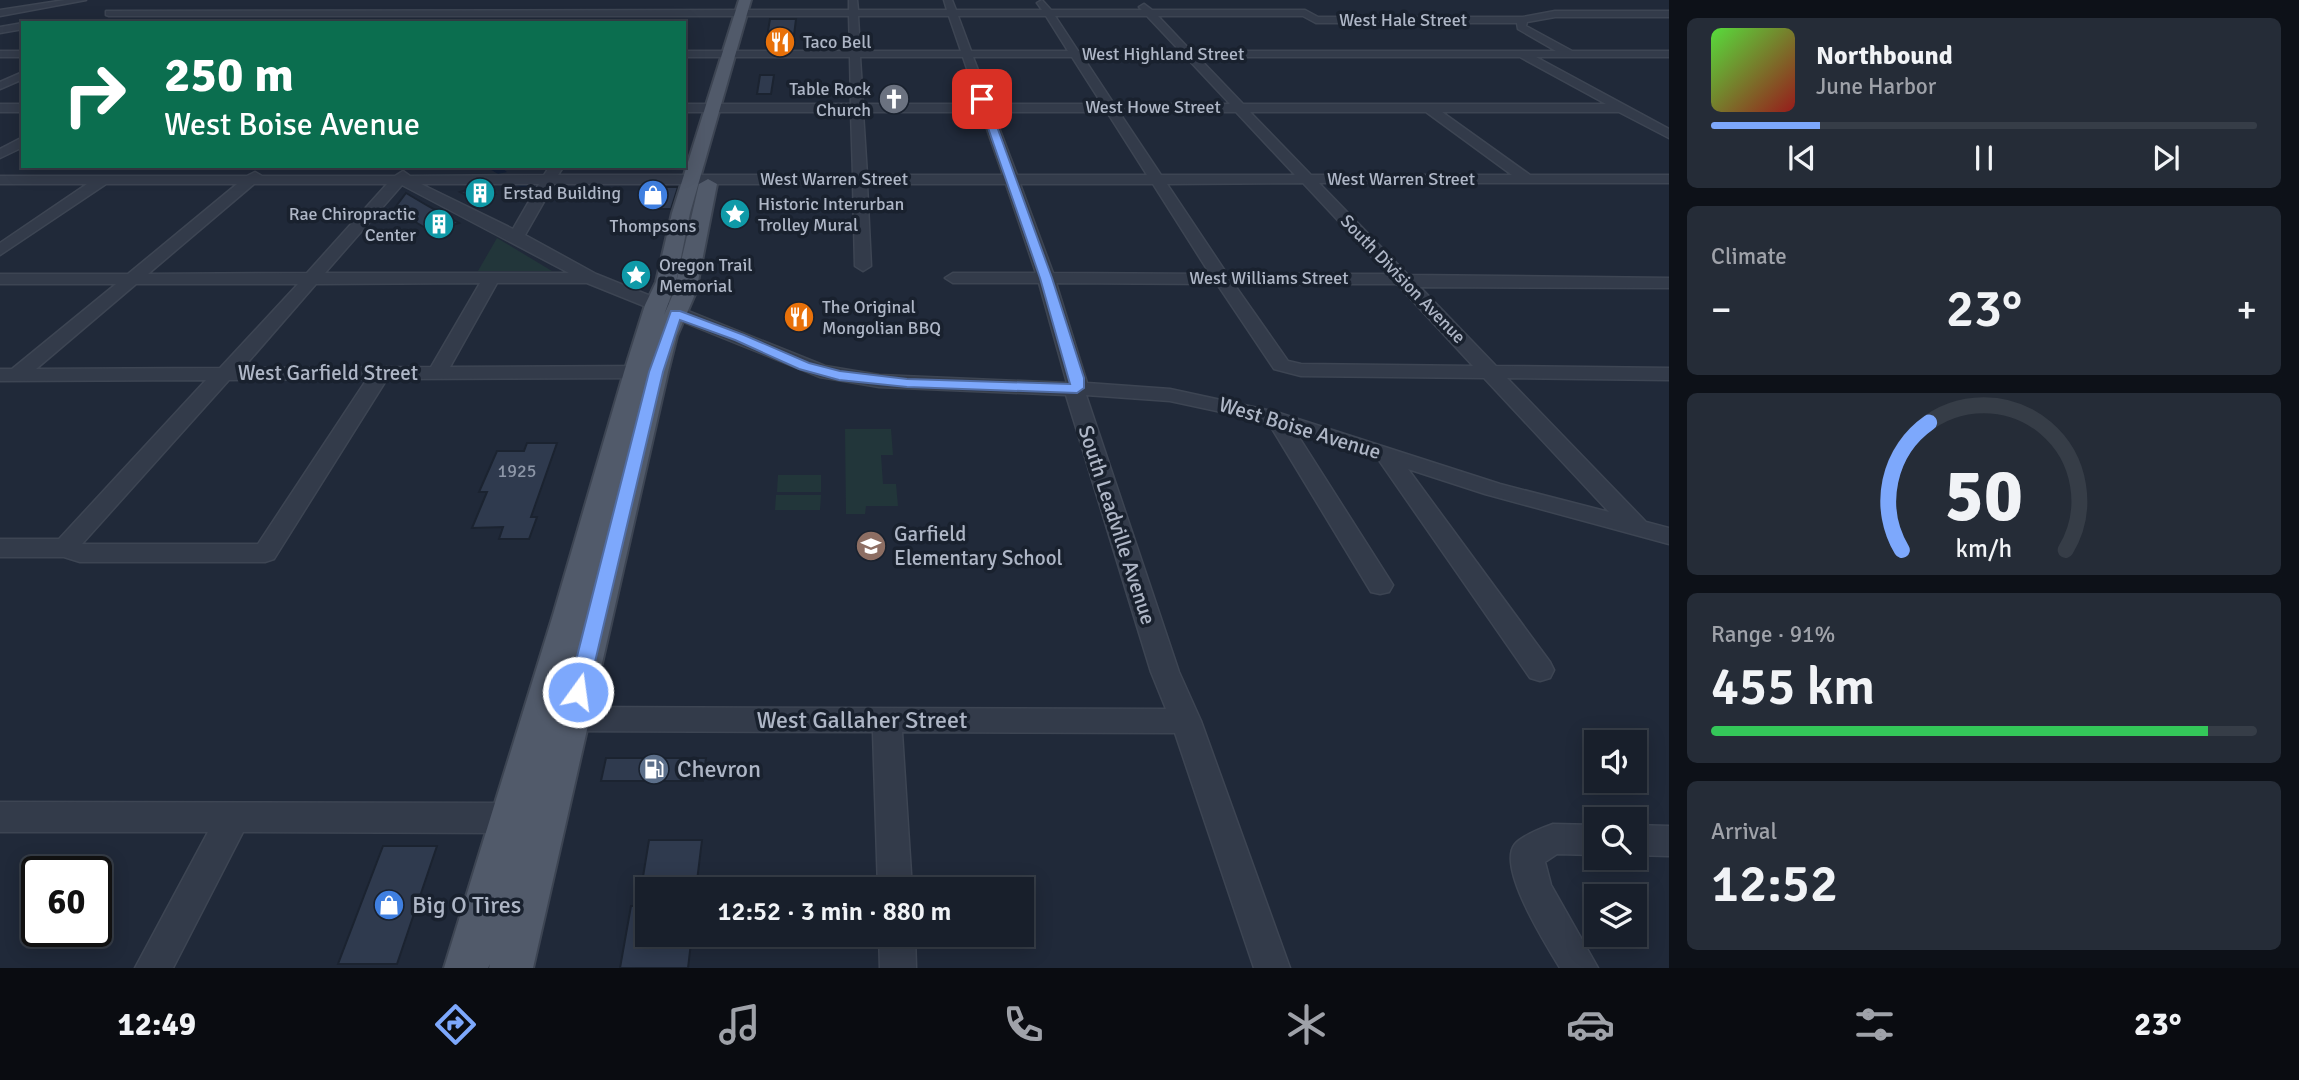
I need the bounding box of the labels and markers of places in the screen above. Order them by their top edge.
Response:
restaurant icon: Taco Bell [763,25,797,59]
place label: Taco Bell [803,31,872,53]
pin [952,69,1012,129]
place label: Table Rock Church [789,78,871,121]
church icon: Table Rock Church [877,82,911,116]
building icon: Erstad Building [463,176,497,210]
shop icon: Thompsons [636,178,670,212]
place label: Erstad Building [503,182,621,204]
place label: Historic Interurban Trolley Mural [758,193,904,236]
place icon: Historic Interurban Trolley Mural [718,197,752,231]
place label: Rae Chiropractic Center [289,203,416,246]
building icon: Rae Chiropractic Center [422,207,456,241]
place label: Thompsons [610,215,697,237]
place label: Oregon Trail Memorial [659,254,753,297]
place icon: Oregon Trail Memorial [619,258,653,292]
place label: The Original Mongolian BBQ [822,296,941,339]
restaurant icon: The Original Mongolian BBQ [782,300,816,334]
place label: Garfield Elementary School [894,521,1063,571]
school or university icon: Garfield Elementary School [854,529,888,563]
fuel station icon: Chevron [637,752,671,786]
place label: Chevron [677,754,761,784]
shop icon: Big O Tires [372,888,406,922]
place label: Big O Tires [412,890,521,920]

